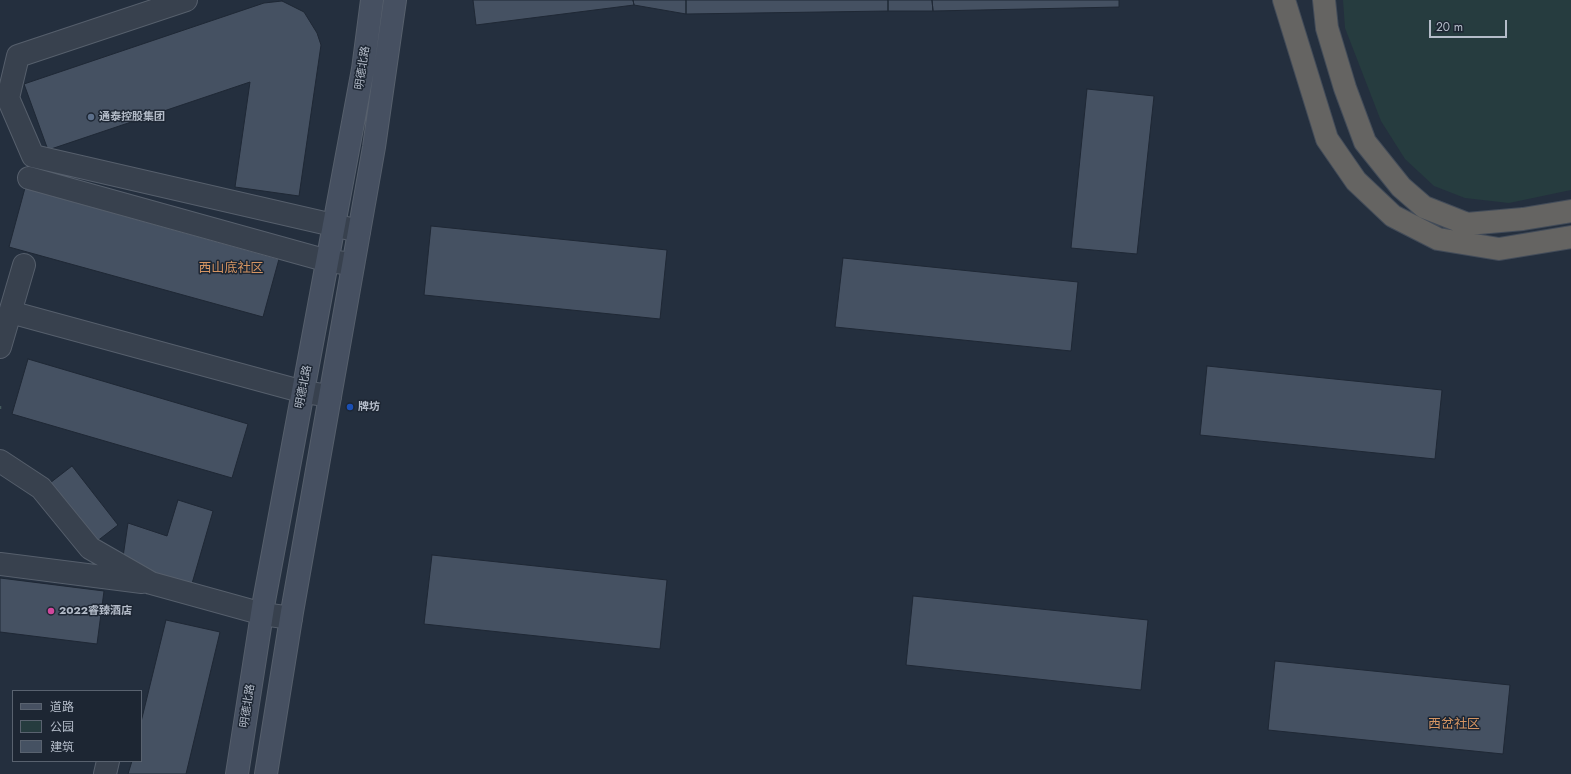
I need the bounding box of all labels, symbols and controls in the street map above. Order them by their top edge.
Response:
scale bar [1431,12,1509,38]
text: 20 m [1436,18,1463,36]
street label: 明德北路 [353,45,373,91]
place label: 通泰控股集团 [99,110,165,124]
marker: 通泰控股集团 [86,112,96,122]
district label: 西山底社区 [199,261,263,277]
street label: 明德北路 [293,364,315,410]
place label: 牌坊 [358,400,380,414]
marker: 牌坊 [345,402,355,412]
place label: 2022睿臻酒店 [59,604,132,618]
marker: 2022睿臻酒店 [46,606,56,616]
street label: 明德北路 [238,683,258,729]
legend [12,690,142,762]
text: 道路 [50,698,74,716]
district label: 西岔社区 [1428,717,1480,733]
text: 公园 [50,718,74,736]
text: 建筑 [50,738,74,756]

